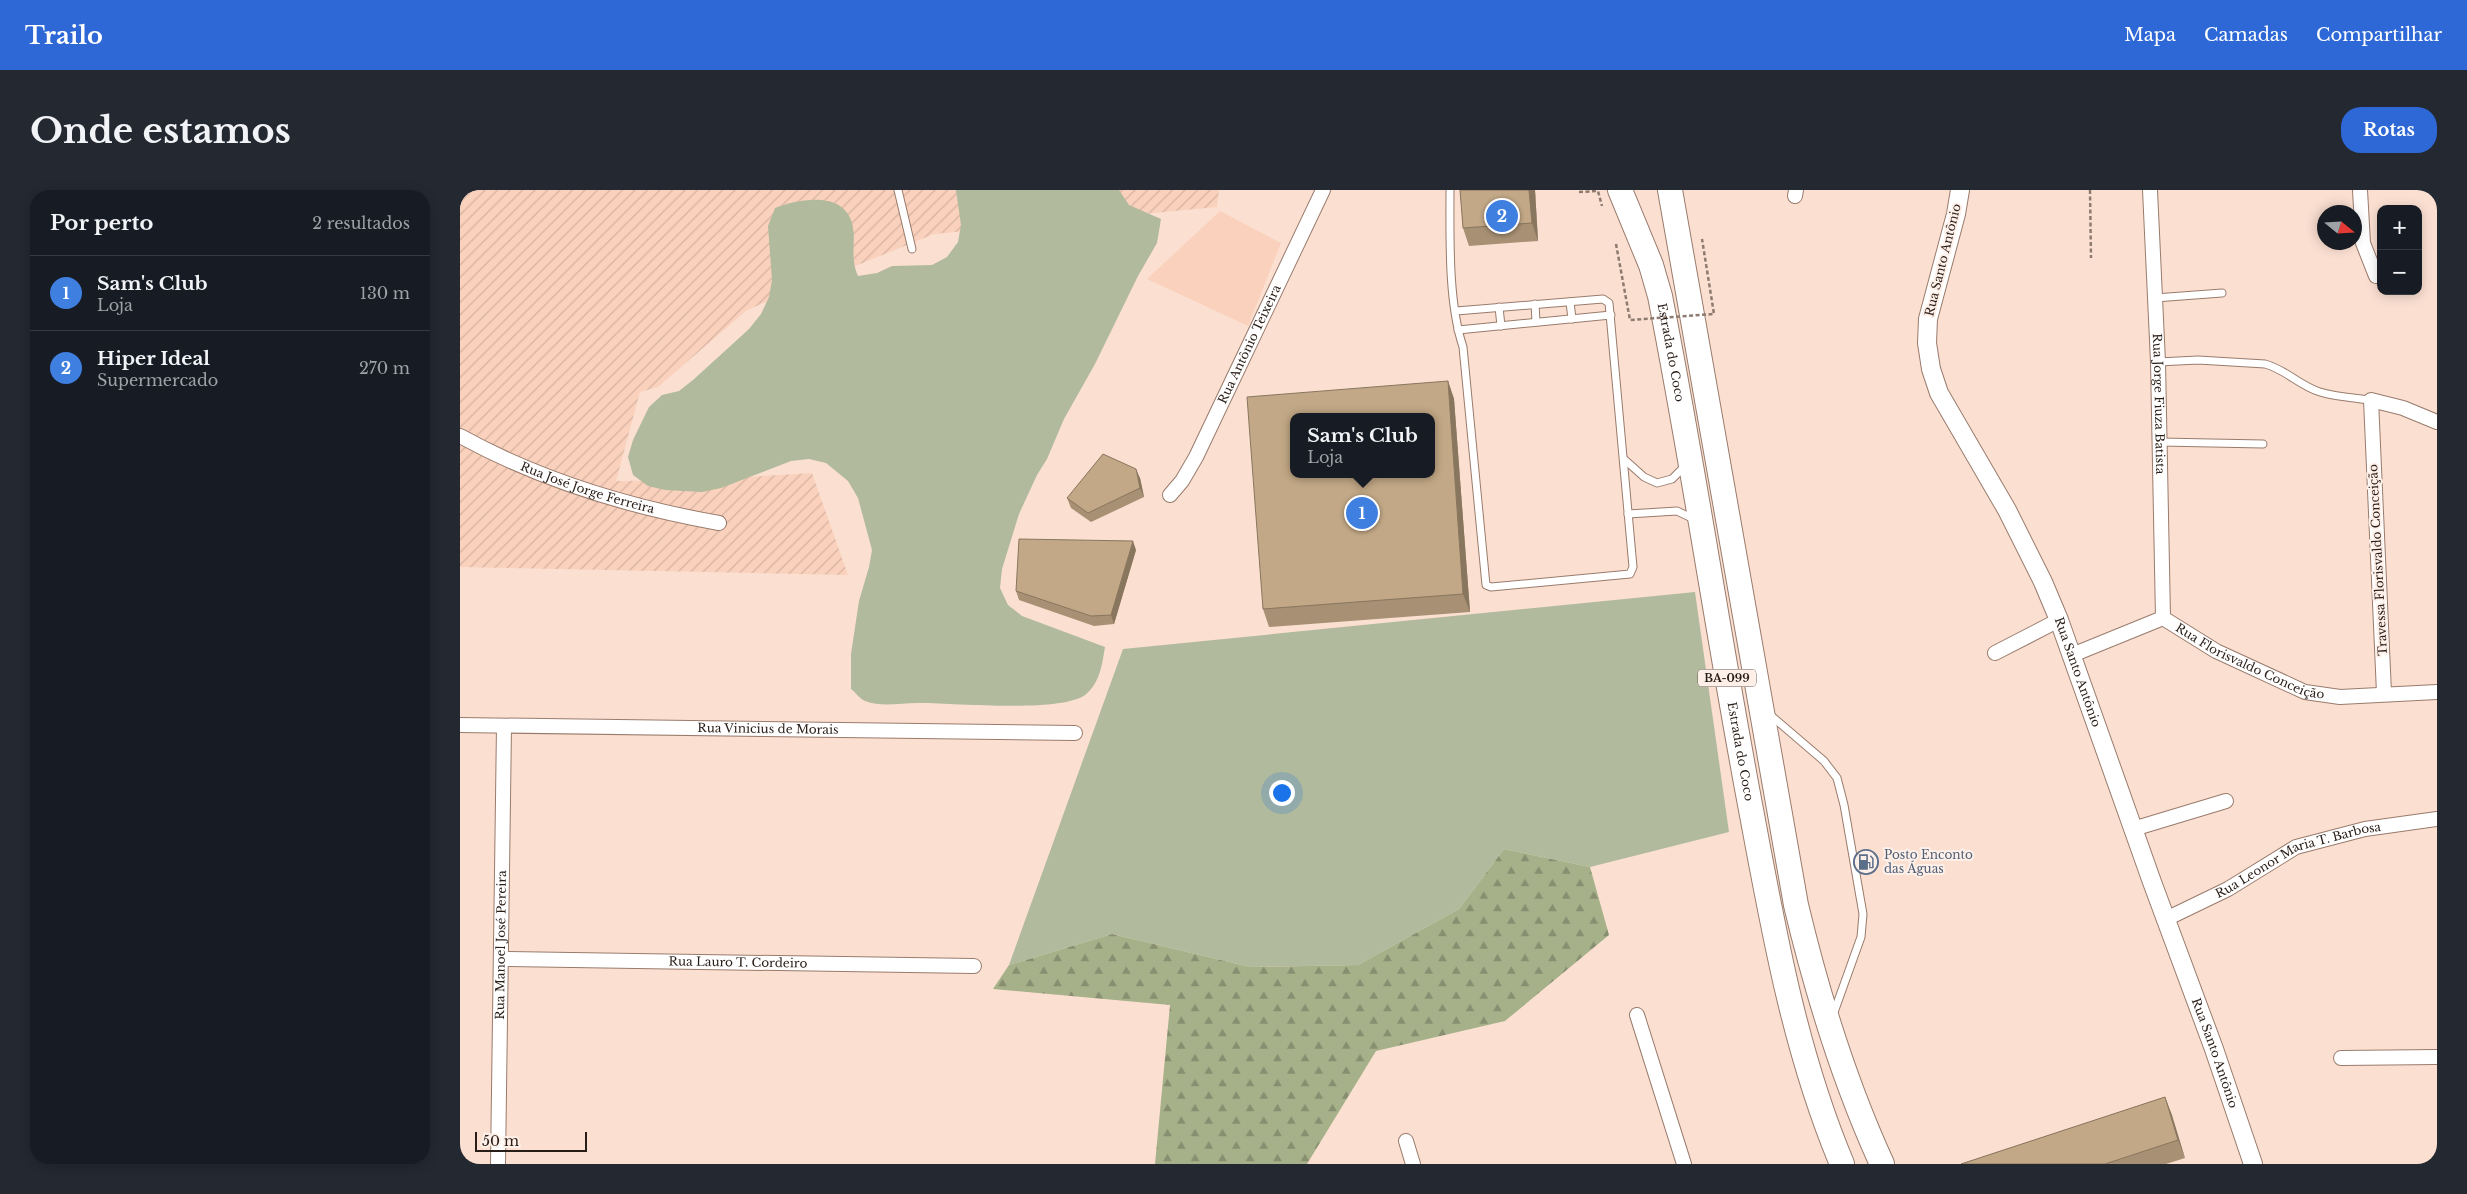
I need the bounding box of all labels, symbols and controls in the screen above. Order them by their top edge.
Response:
text: Trailo [25,21,103,50]
text: Mapa [2124,24,2176,46]
text: Camadas [2204,24,2288,46]
text: Compartilhar [2316,24,2442,46]
button: Rotas [2341,107,2437,153]
text: Onde estamos [30,109,291,152]
pin: 2 [1486,197,1518,235]
street label: Rua Santo Antônio [1921,202,1964,318]
north arrow [2317,205,2362,250]
map controls [2377,205,2422,295]
button: + [2377,205,2422,250]
text: Por perto [50,210,153,236]
text: 2 resultados [312,213,410,233]
button: − [2377,250,2422,295]
text: Sam's Club [97,272,207,295]
street label: Rua Antônio Teixeira [1214,282,1284,406]
text: 1 [63,283,69,303]
text: 130 m [360,283,410,303]
text: Loja [97,295,133,315]
street label: Estrada do Coco [1655,302,1688,403]
street label: Rua Jorge Fiuza Batista [2150,333,2168,475]
text: Hiper Ideal [97,347,210,370]
text: 2 [61,358,71,378]
text: 270 m [359,358,410,378]
text: Supermercado [97,370,218,390]
popup [1290,413,1435,478]
text: Sam's Club [1307,424,1418,447]
text: Loja [1307,447,1343,467]
street label: Rua José Jorge Ferreira [518,458,656,516]
street label: Travessa Florisvaldo Conceição [2365,464,2390,656]
pin: 1 [1346,494,1378,532]
street label: Rua Santo Antônio [2052,615,2104,729]
street label: Rua Florisvaldo Conceição [2173,620,2326,702]
road number: BA-099 [1698,669,1756,686]
street label: Estrada do Coco [1725,701,1757,802]
street label: Rua Vinicius de Morais [697,720,839,737]
your location [1269,780,1295,806]
street label: Rua Leonor Maria T. Barbosa [2213,819,2382,901]
place label: Posto Enconto das Águas [1884,847,1973,876]
fuel station icon: Posto Enconto das Águas [1853,849,1879,875]
street label: Rua Manoel José Pereira [492,870,509,1020]
street label: Rua Lauro T. Cordeiro [669,953,808,971]
street label: Rua Santo Antônio [2189,996,2242,1110]
scale bar [475,1129,588,1152]
text: 50 m [482,1132,519,1150]

